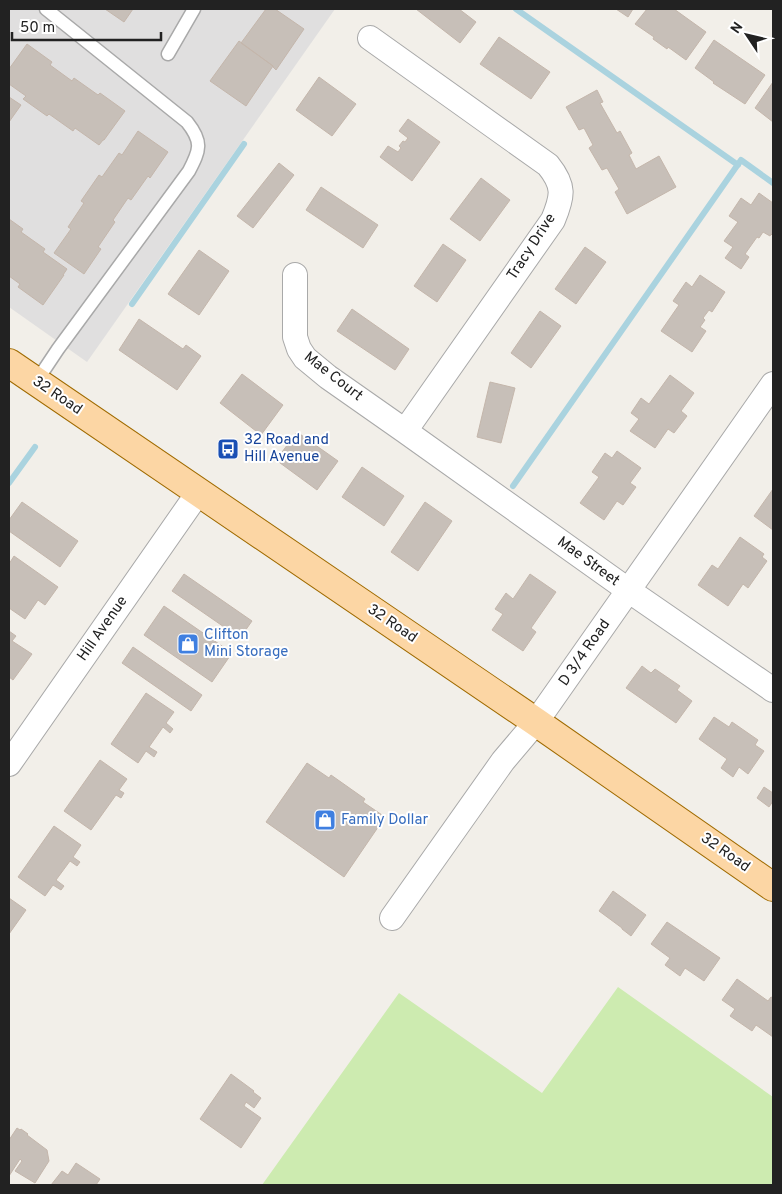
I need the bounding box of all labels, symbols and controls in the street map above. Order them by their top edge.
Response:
scale bar [12,10,161,42]
north arrow [722,10,772,60]
text: 50 m [20,19,55,38]
text: N [728,19,747,37]
street label: Tracy Drive [503,210,561,284]
street label: Mae Court [300,348,366,406]
street label: 32 Road [28,372,86,420]
place label: 32 Road and Hill Avenue [244,431,329,467]
bus stop icon: 32 Road and Hill Avenue [216,437,240,461]
street label: Mae Street [553,533,623,591]
street label: Hill Avenue [74,593,132,665]
street label: 32 Road [363,600,421,648]
street label: D 3/4 Road [555,616,615,690]
place label: Clifton Mini Storage [204,626,288,662]
shop icon: Clifton Mini Storage [176,632,200,656]
shop icon: Family Dollar [313,808,337,832]
place label: Family Dollar [341,811,429,830]
street label: 32 Road [697,829,753,877]

